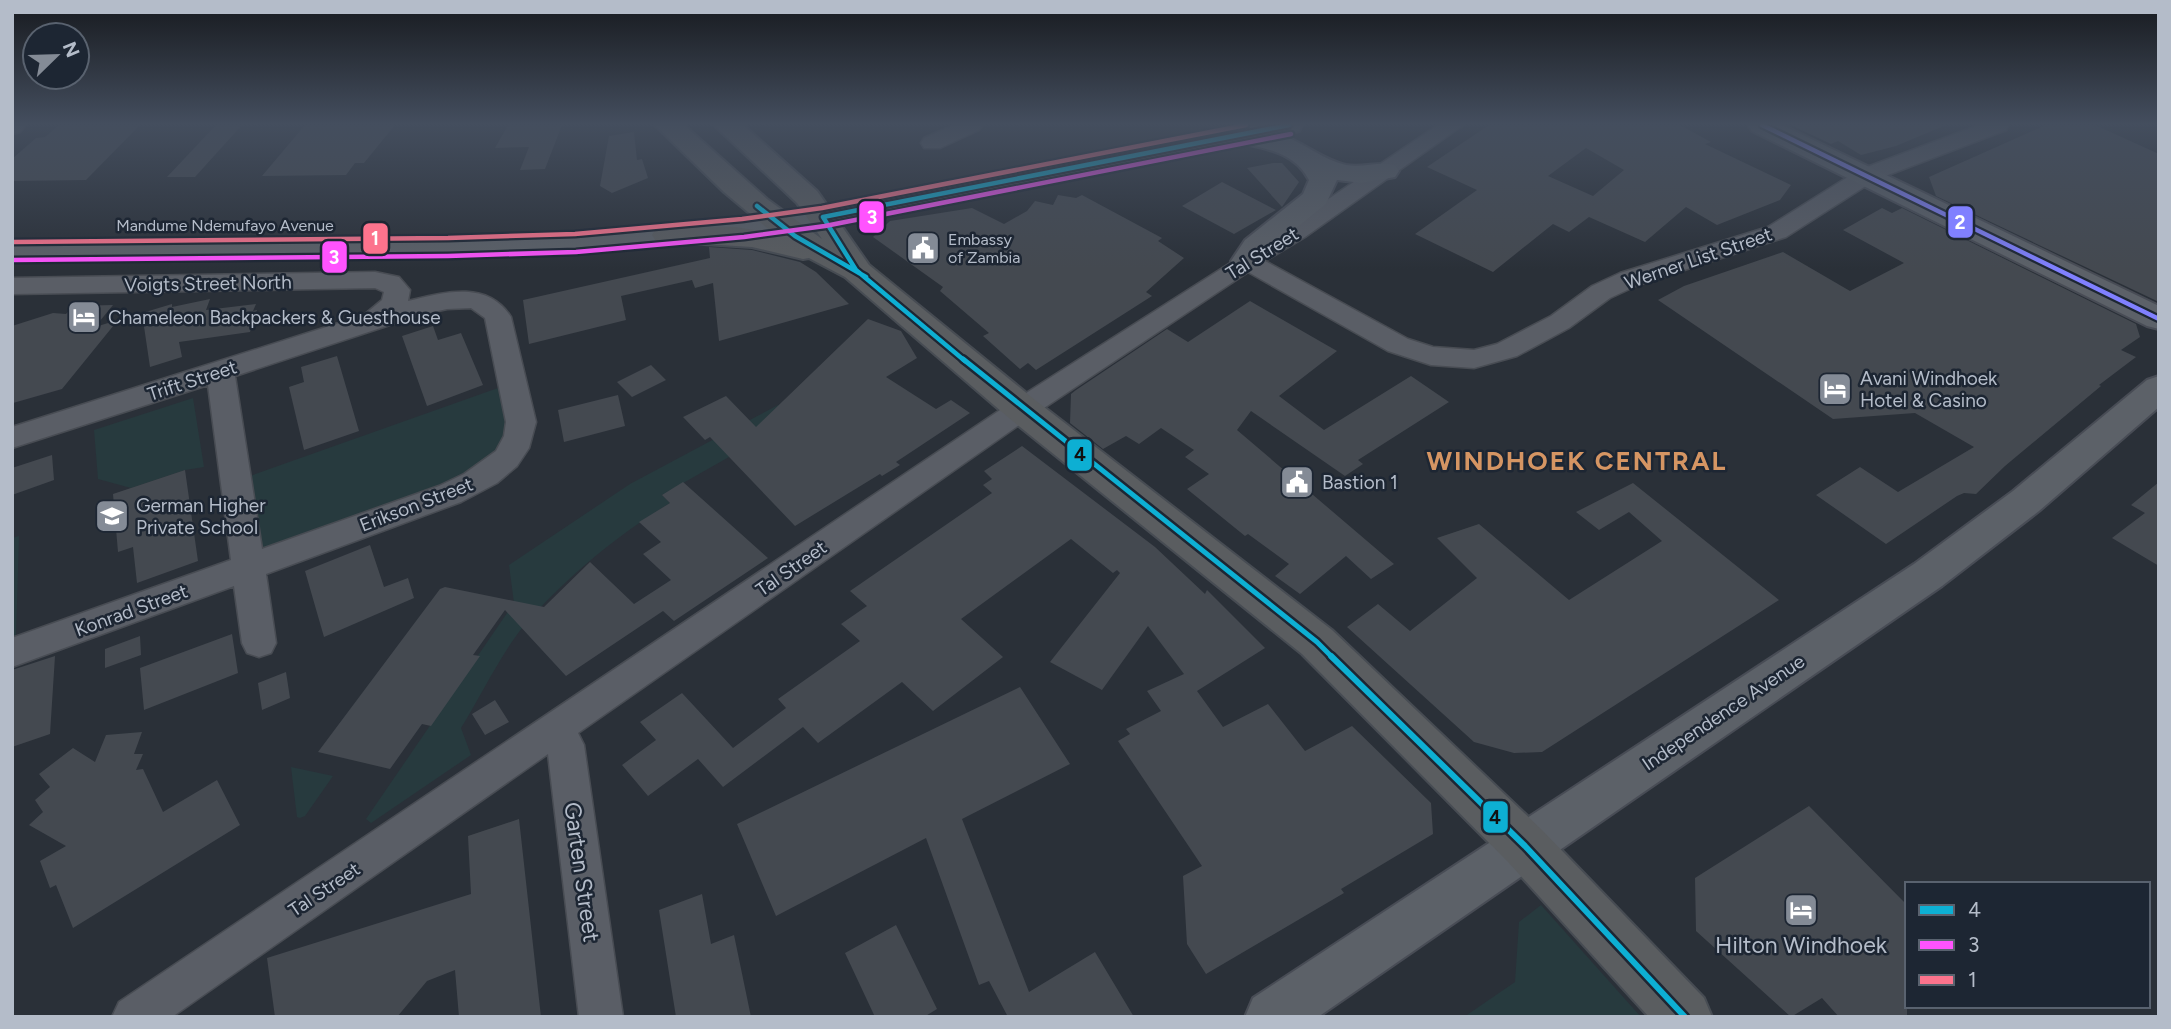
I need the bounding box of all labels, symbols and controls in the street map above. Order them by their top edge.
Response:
north arrow [21,21,91,91]
text: N [58,38,85,61]
line badge: 3 [858,200,885,234]
line badge: 2 [1947,205,1974,239]
text: 3 [867,206,877,229]
text: 2 [1954,211,1966,234]
street label: Mandume Ndemufayo Avenue [116,216,334,235]
line badge: 1 [362,222,389,255]
street label: Tal Street [1222,222,1303,285]
street label: Werner List Street [1621,222,1775,295]
text: 1 [371,227,379,250]
public building icon: Embassy of Zambia [904,229,942,267]
place label: Embassy of Zambia [948,230,1020,267]
line badge: 3 [321,240,348,274]
text: 3 [329,246,339,269]
street label: Voigts Street North [124,271,292,296]
hotel icon: Chameleon Backpackers & Guesthouse [65,298,103,336]
place label: Chameleon Backpackers & Guesthouse [108,306,441,329]
street label: Trift Street [145,355,240,406]
place label: Avani Windhoek Hotel & Casino [1860,367,1998,412]
hotel icon: Avani Windhoek Hotel & Casino [1816,370,1854,408]
line badge: 4 [1066,438,1093,472]
text: 4 [1074,443,1086,466]
district label: WINDHOEK CENTRAL [1426,445,1728,477]
public building icon: Bastion 1 [1278,463,1316,501]
place label: Bastion 1 [1322,471,1398,494]
street label: Erikson Street [356,472,476,537]
place label: German Higher Private School [136,494,266,539]
school or university icon: German Higher Private School [93,497,131,535]
street label: Tal Street [751,536,831,601]
street label: Konrad Street [72,579,191,641]
street label: Independence Avenue [1638,649,1809,775]
street label: Garten Street [558,800,606,944]
line badge: 4 [1482,800,1509,834]
text: 4 [1489,806,1501,829]
street label: Tal Street [284,857,364,922]
legend [1905,882,2150,1008]
hotel icon: Hilton Windhoek [1782,891,1820,929]
text: 4 [1968,897,1981,922]
place label: Hilton Windhoek [1715,931,1888,959]
text: 3 [1968,932,1979,957]
text: 1 [1968,967,1977,992]

